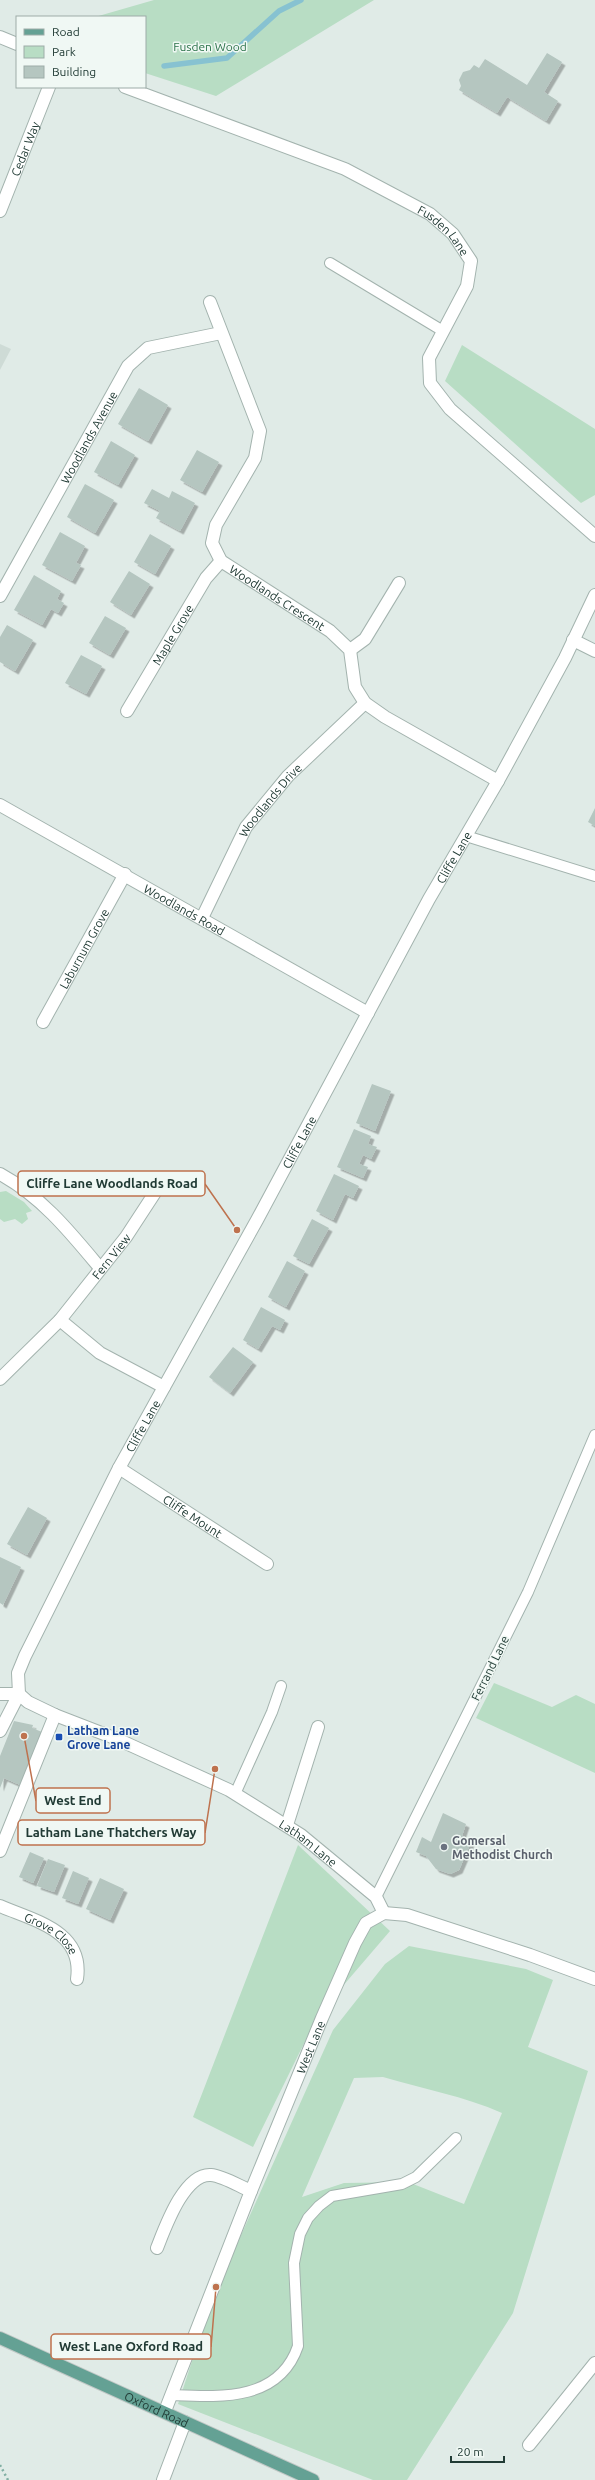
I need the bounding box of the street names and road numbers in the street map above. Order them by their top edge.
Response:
street label: Cedar Way [8,119,41,178]
street label: Fusden Lane [416,202,472,258]
street label: Woodlands Avenue [58,389,119,485]
street label: Woodlands Crescent [227,562,328,633]
street label: Maple Grove [149,602,195,667]
street label: Woodlands Drive [236,760,304,839]
street label: Cliffe Lane [433,829,474,885]
street label: Woodlands Road [142,881,227,937]
street label: Laburnum Grove [56,906,111,991]
street label: Cliffe Lane [279,1113,318,1170]
street label: Fern View [89,1230,133,1281]
street label: Cliffe Lane [123,1397,162,1454]
street label: Cliffe Mount [161,1492,225,1540]
street label: Ferrand Lane [469,1633,511,1703]
street label: Latham Lane [277,1817,340,1869]
street label: Grove Close [23,1910,81,1956]
street label: West Lane [294,2018,327,2075]
street label: Oxford Road [123,2389,191,2429]

